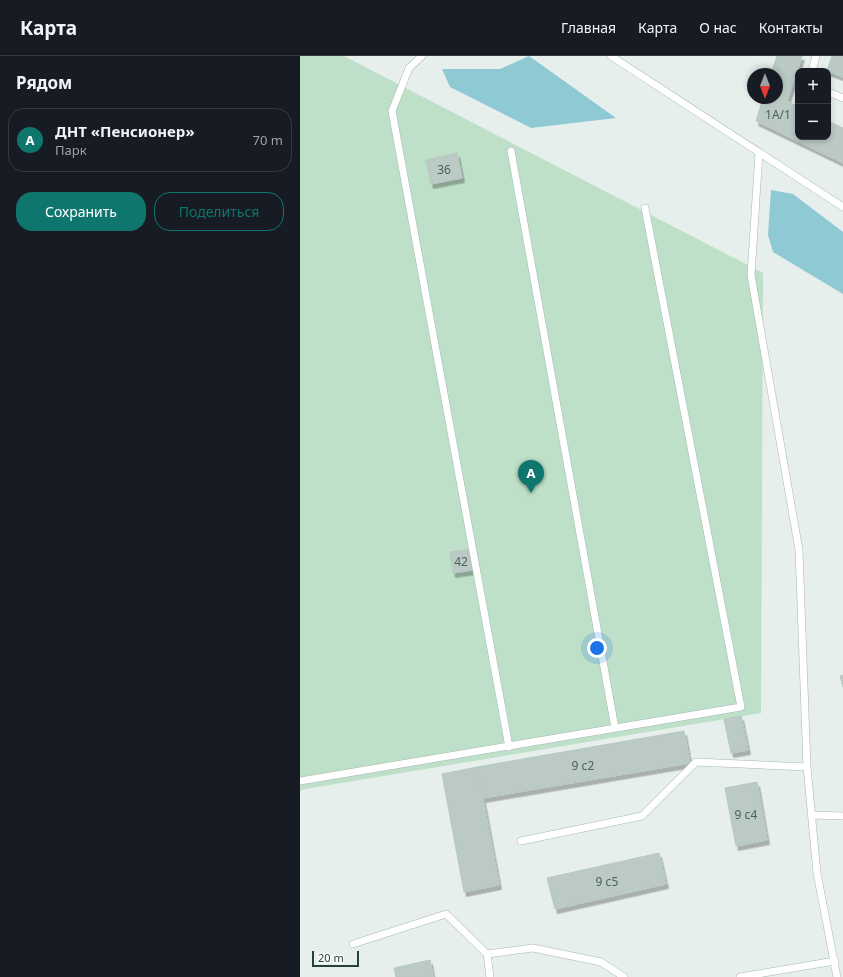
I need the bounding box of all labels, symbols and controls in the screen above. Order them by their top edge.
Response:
text: Карта [20,15,77,41]
text: Главная [561,18,616,37]
text: Карта [638,18,677,37]
text: О нас [699,18,737,37]
text: Контакты [759,18,823,37]
north arrow [747,68,783,104]
map controls [795,68,831,140]
button: + [795,68,831,104]
text: Рядом [16,71,72,94]
button: − [795,104,831,140]
house number: 1А/1 [765,106,791,123]
text: ДНТ «Пенсионер» [55,121,195,141]
text: A [26,131,35,149]
text: 70 m [253,131,283,149]
text: Парк [55,141,87,159]
house number: 36 [437,161,451,178]
button: Сохранить [16,192,146,231]
button: Поделиться [154,192,284,231]
pin: A [518,460,544,493]
house number: 42 [454,553,468,570]
your location [587,638,607,658]
house number: 9 с2 [572,757,595,774]
house number: 9 с4 [735,806,758,823]
house number: 9 с5 [596,873,619,890]
scale bar [312,949,359,968]
text: 20 m [318,950,344,965]

